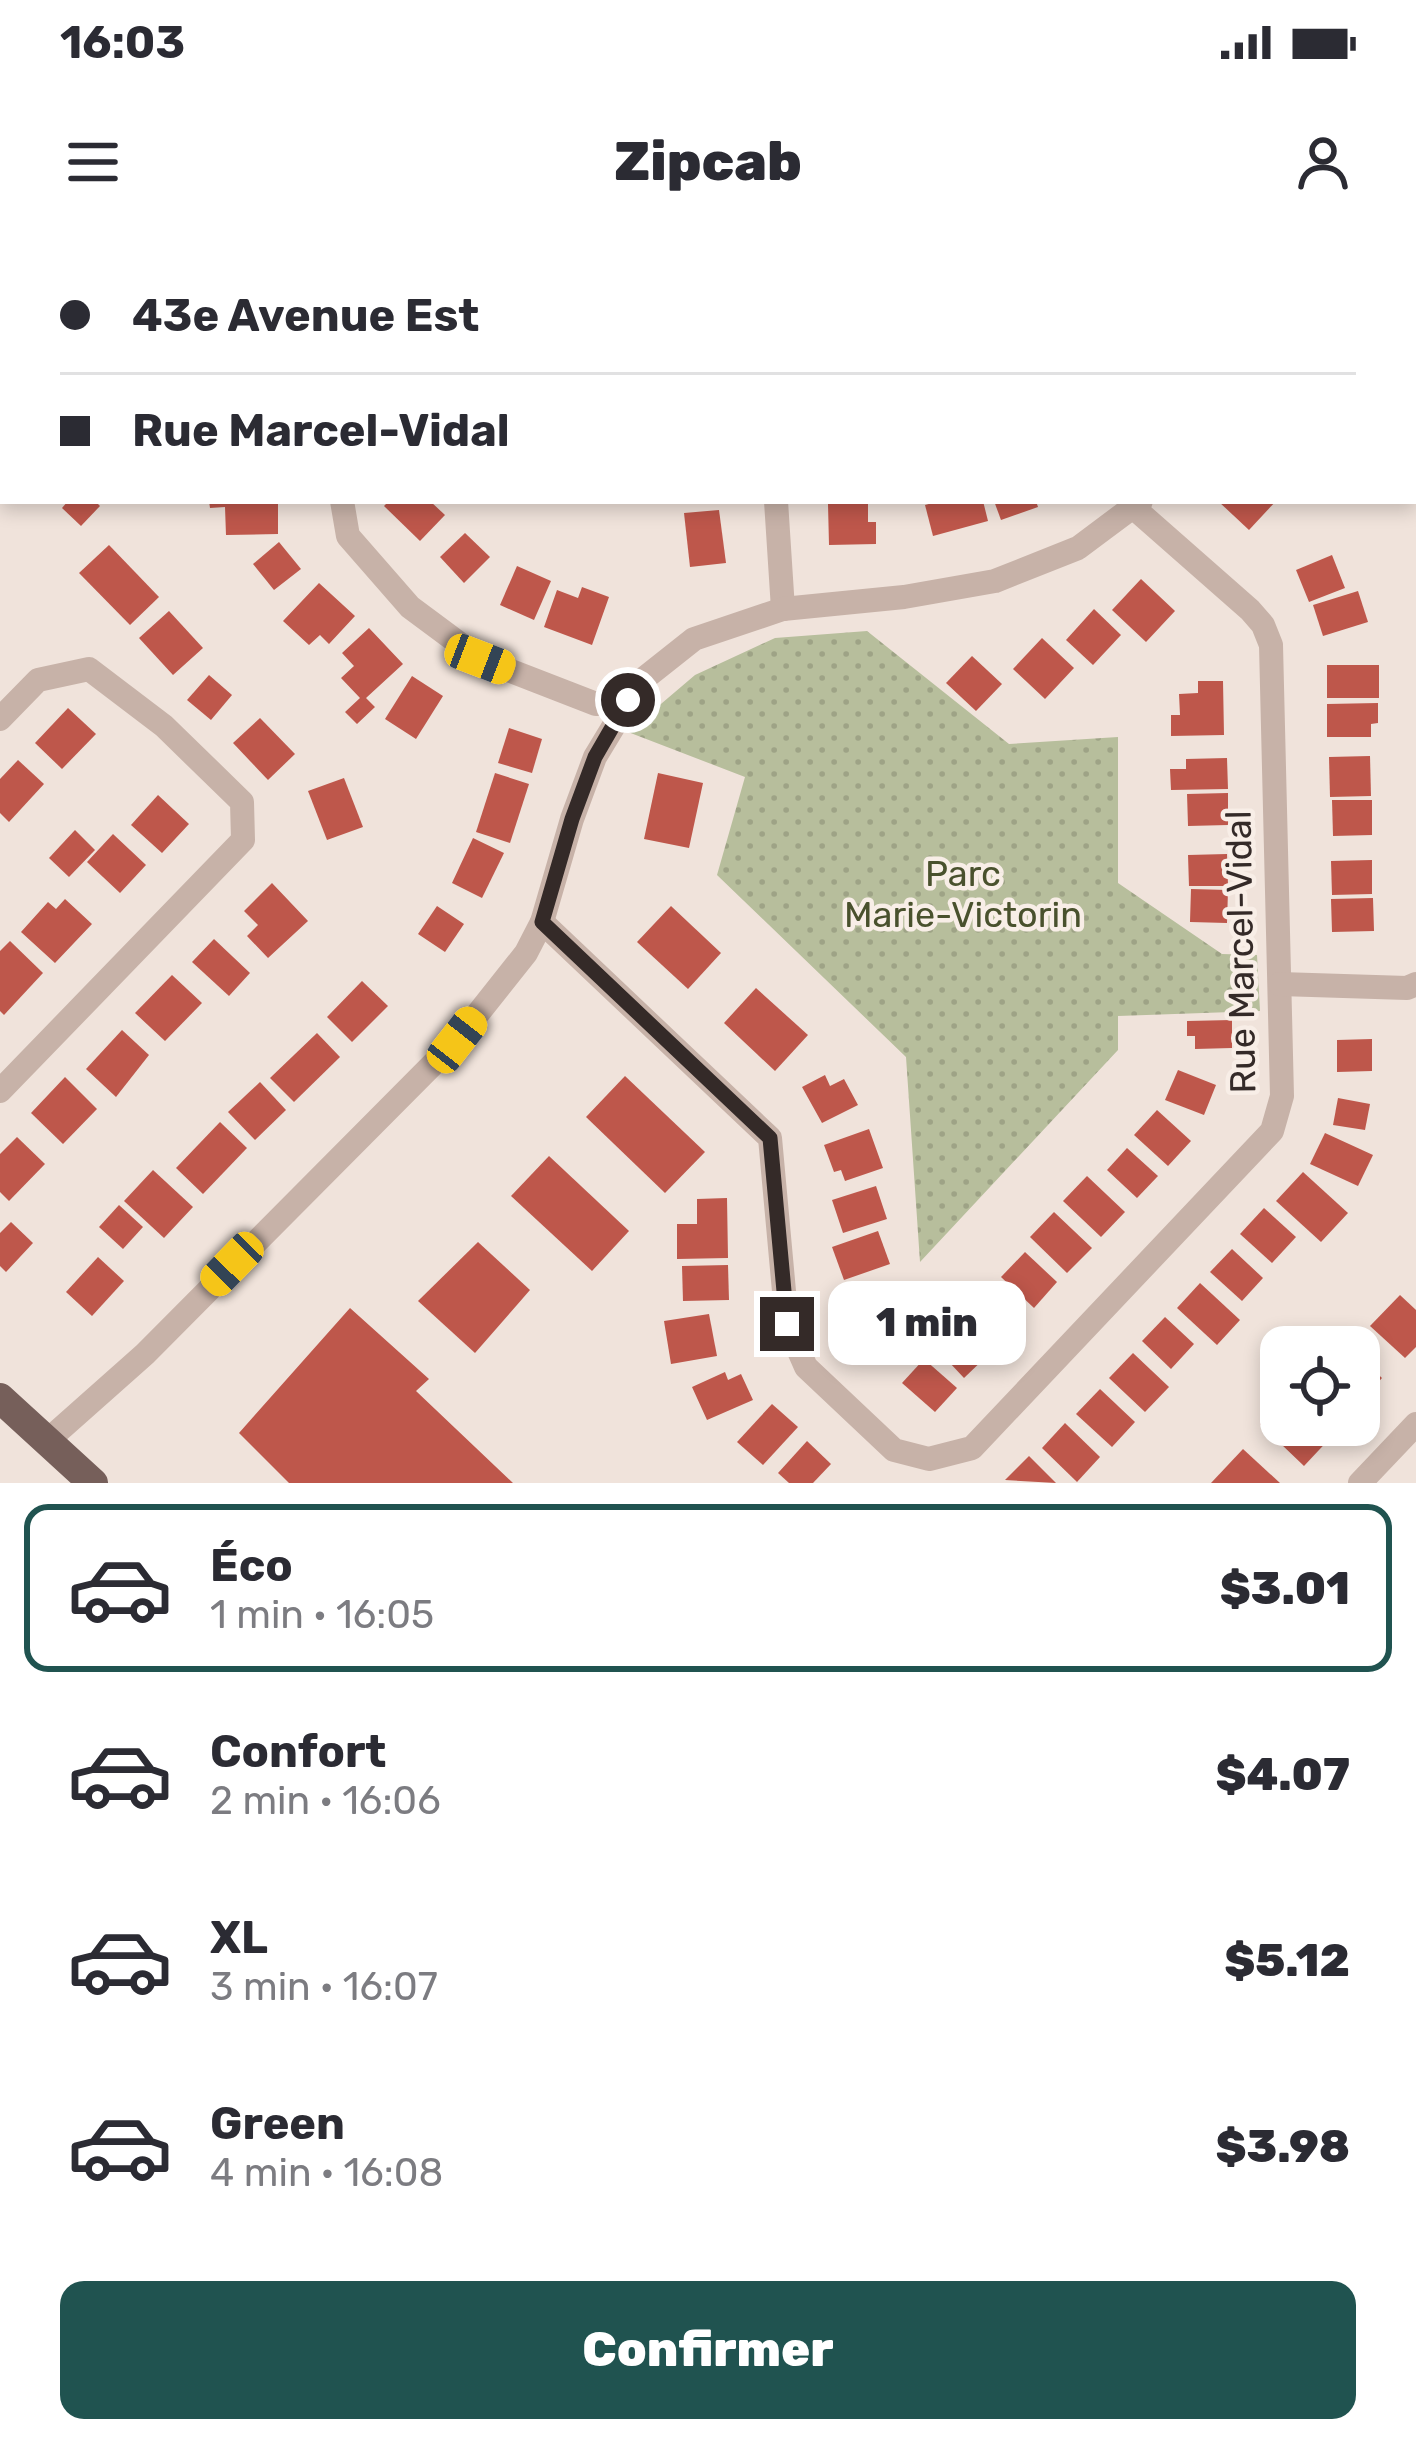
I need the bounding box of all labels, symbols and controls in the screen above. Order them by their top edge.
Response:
text: 16:03 [60,16,185,69]
icon: menu [60,129,126,195]
icon: person [1290,129,1356,195]
text: Zipcab [614,130,802,194]
text: 43e Avenue Est [132,289,479,342]
text: Rue Marcel-Vidal [132,404,510,457]
car [440,629,520,689]
route start [601,673,655,727]
street label: Rue Marcel-Vidal [1217,810,1264,1094]
park label: Parc Marie-Victorin [844,852,1082,936]
car [421,1001,493,1079]
car [194,1226,270,1302]
callout: 1 min [829,1282,1027,1366]
route end [760,1297,814,1351]
text: 1 min [876,1300,978,1346]
map controls [1260,1326,1380,1446]
button: locate [1260,1326,1380,1446]
icon: car [66,1534,174,1642]
text: Éco [210,1539,293,1592]
text: $3.01 [1220,1562,1350,1615]
text: 1 min · 16:05 [210,1592,434,1638]
icon: car [66,1720,174,1828]
text: Confort [210,1725,386,1778]
text: $4.07 [1216,1748,1350,1801]
text: 2 min · 16:06 [210,1778,441,1824]
icon: car [66,1906,174,2014]
text: XL [210,1911,268,1964]
text: $5.12 [1224,1934,1350,1987]
text: 3 min · 16:07 [210,1964,438,2010]
icon: car [66,2092,174,2200]
text: Green [210,2097,345,2150]
text: $3.98 [1215,2120,1350,2173]
text: 4 min · 16:08 [210,2150,443,2196]
button: Confirmer [60,2281,1356,2419]

